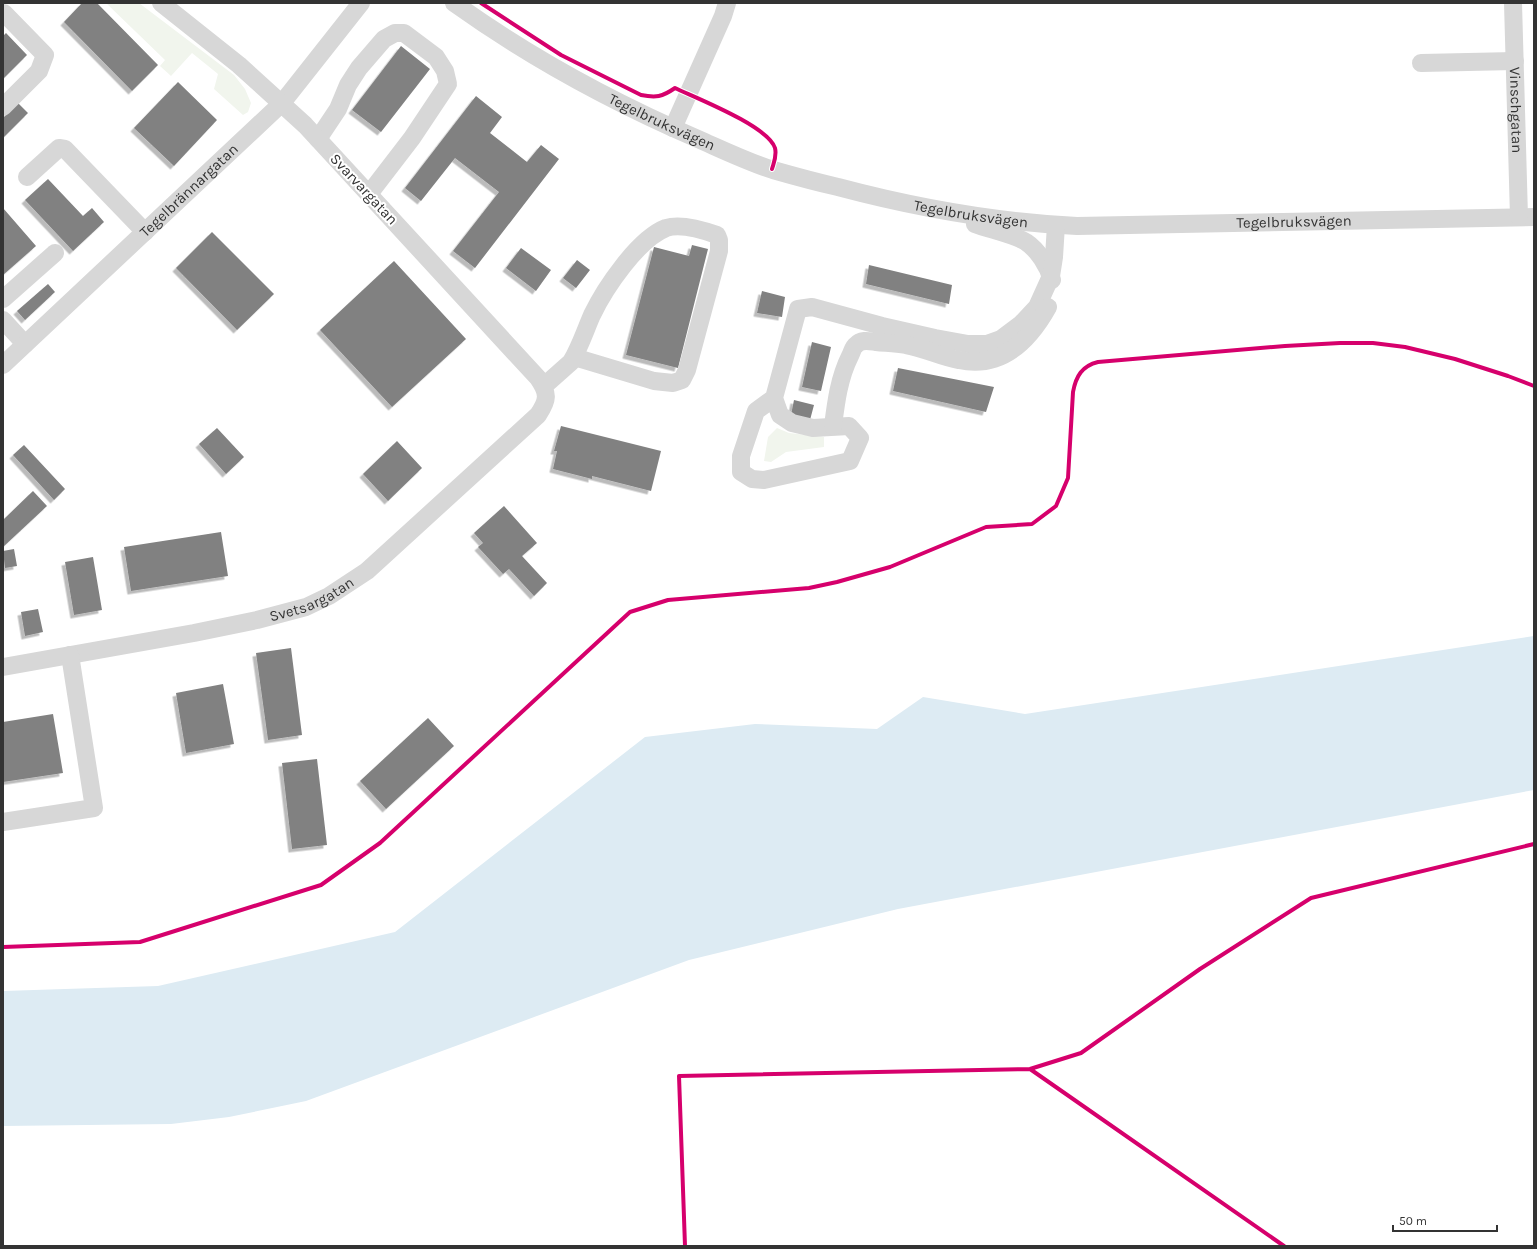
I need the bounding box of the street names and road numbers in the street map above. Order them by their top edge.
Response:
street label: Vinschgatan [1506,67,1526,153]
street label: Tegelbruksvägen [606,90,718,154]
street label: Tegelbrännargatan [136,140,242,241]
street label: Svarvargatan [326,150,402,228]
street label: Tegelbruksvägen [912,196,1029,231]
street label: Tegelbruksvägen [1236,212,1352,232]
street label: Svetsargatan [267,573,357,625]

